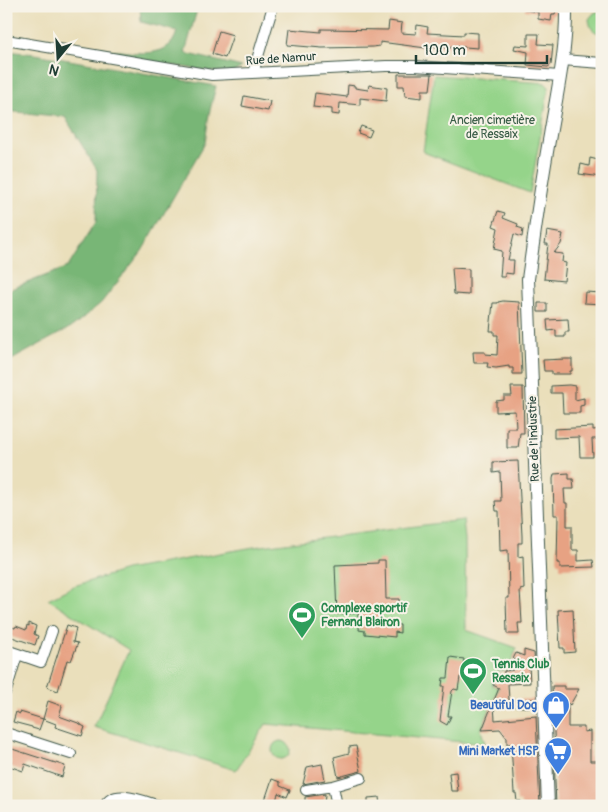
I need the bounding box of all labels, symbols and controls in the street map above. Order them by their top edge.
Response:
north arrow [32,32,82,82]
scale bar [416,32,547,64]
text: 100 m [423,41,466,60]
street label: Rue de Namur [245,49,317,69]
text: N [47,60,61,79]
park label: Ancien cimetière de Ressaix [449,113,535,142]
street label: Rue de l'Industrie [525,396,543,482]
sports icon: Complexe sportif Fernand Blairon [287,600,317,639]
place label: Complexe sportif Fernand Blairon [321,601,408,630]
sports icon: Tennis Club Ressaix [458,656,488,695]
place label: Tennis Club Ressaix [491,657,550,686]
shop icon: Beautiful Dog [541,690,571,729]
place label: Beautiful Dog [470,698,537,713]
supermarket icon: Mini Market HSP [543,736,573,775]
place label: Mini Market HSP [459,744,539,759]

